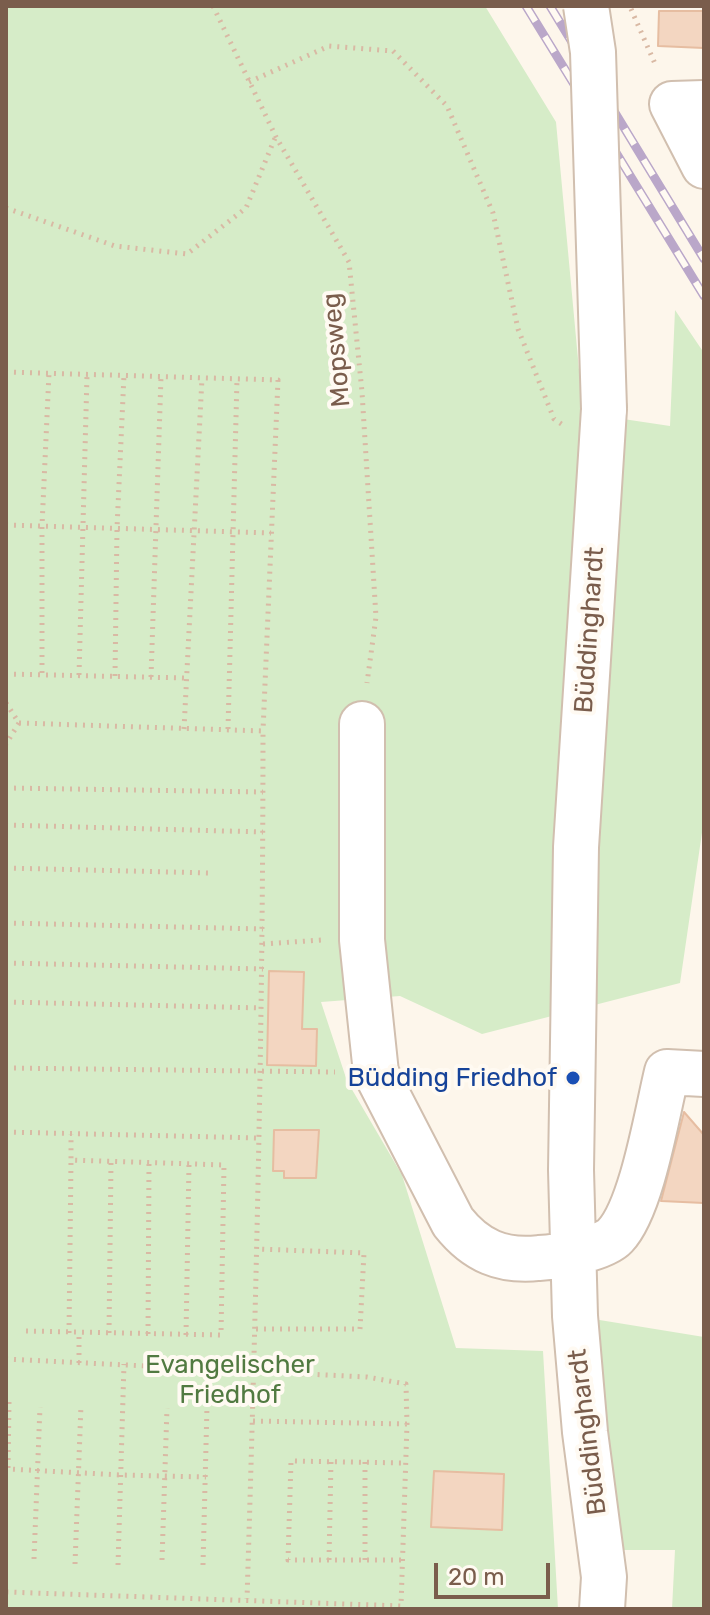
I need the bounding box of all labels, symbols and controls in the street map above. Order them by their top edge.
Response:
street label: Mopsweg [316,292,358,408]
street label: Büddinghardt [569,546,611,714]
place label: Büdding Friedhof [347,1062,557,1094]
marker: Büdding Friedhof [564,1069,582,1087]
street label: Büddinghardt [562,1347,614,1517]
park label: Evangelischer Friedhof [145,1349,315,1410]
scale bar [438,1547,554,1597]
text: 20 m [448,1563,505,1591]

